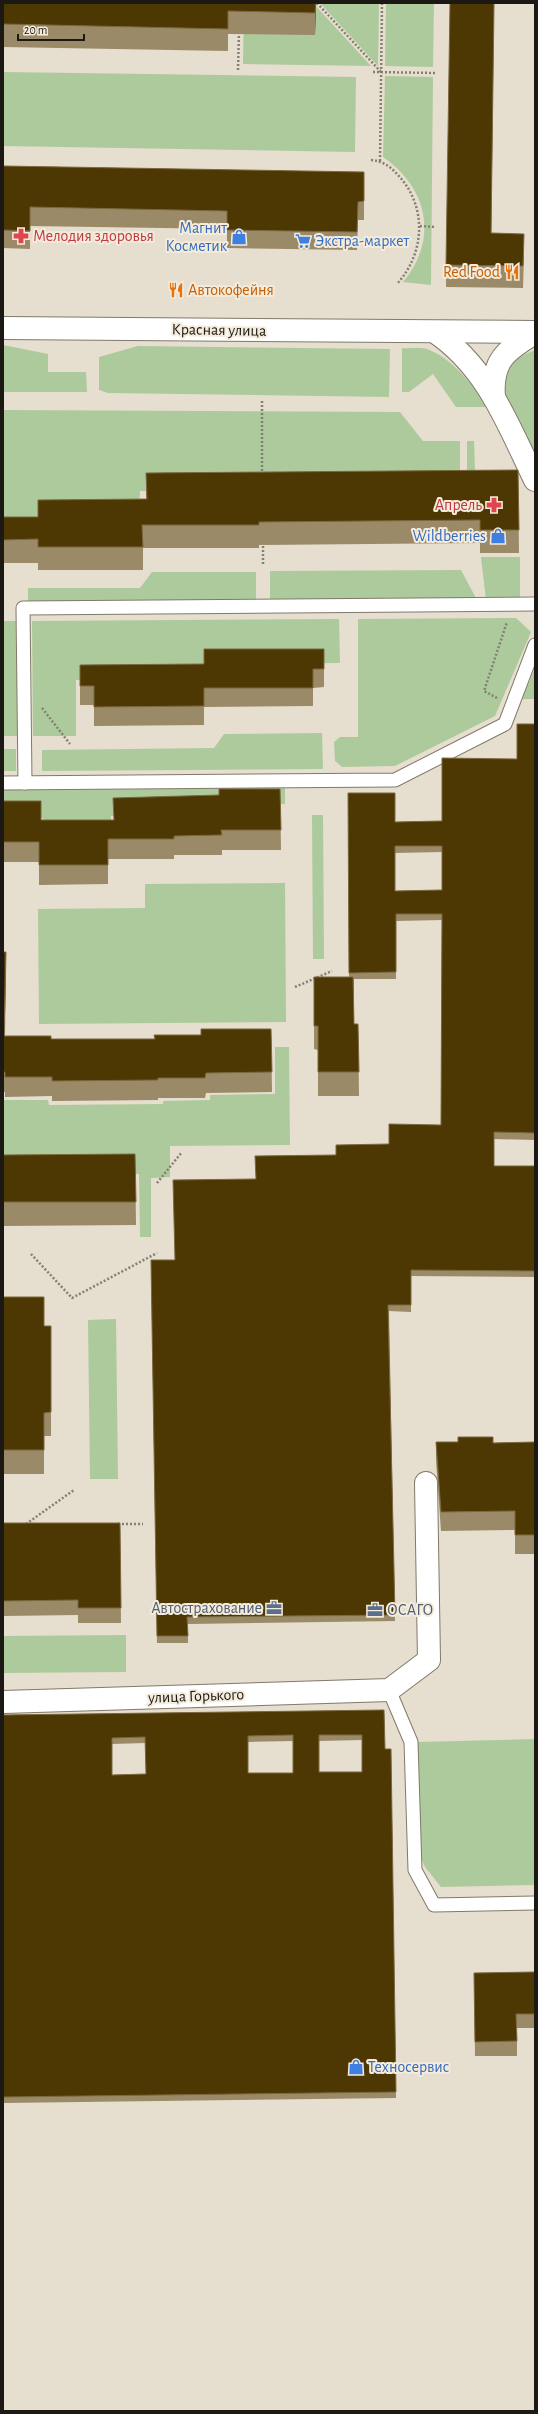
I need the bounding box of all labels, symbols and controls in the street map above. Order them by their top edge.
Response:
scale bar [18,16,84,42]
text: 20 m [24,24,47,36]
place label: Магнит Косметик [165,220,228,254]
pharmacy icon: Мелодия здоровья [12,227,30,245]
place label: Мелодия здоровья [33,228,154,244]
shop icon: Магнит Косметик [230,228,248,246]
supermarket icon: Экстра-маркет [294,232,312,250]
place label: Экстра-маркет [315,233,410,249]
restaurant icon: Red Food [503,263,521,281]
place label: Red Food [443,264,500,280]
restaurant icon: Автокофейня [167,281,185,299]
place label: Автокофейня [188,282,274,298]
street label: Красная улица [171,321,267,340]
pharmacy icon: Апрель [485,496,503,514]
place label: Апрель [435,497,482,513]
shop icon: Wildberries [489,527,507,545]
place label: Wildberries [412,528,486,544]
office icon: Автострахование [265,1599,283,1617]
place label: Автострахование [151,1600,262,1616]
office icon: ОСАГО [366,1601,384,1619]
place label: ОСАГО [387,1602,433,1618]
street label: улица Горького [147,1686,245,1707]
shop icon: Техносервис [347,2058,365,2076]
place label: Техносервис [368,2059,449,2075]

